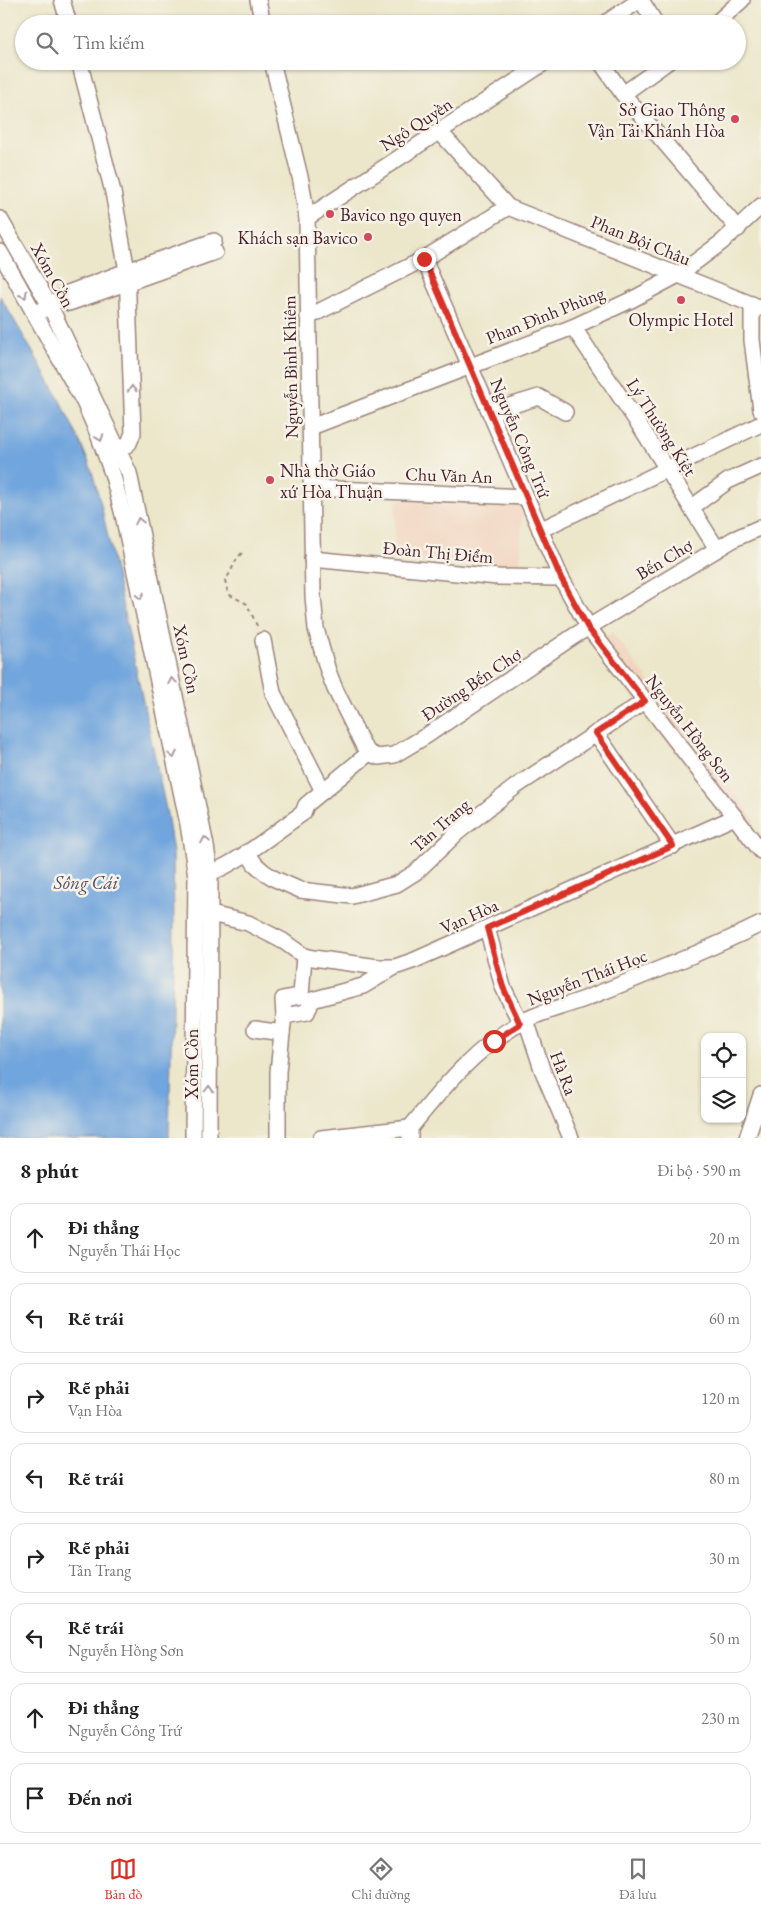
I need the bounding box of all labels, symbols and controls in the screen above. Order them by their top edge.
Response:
search box [15,15,746,70]
icon: search [33,29,61,57]
text: Tìm kiếm [73,30,145,55]
street label: Ngô Quyền [375,92,457,156]
place label: Sở Giao Thông Vận Tải Khánh Hòa [588,98,726,142]
marker: Sở Giao Thông Vận Tải Khánh Hòa [729,113,741,125]
place label: Bavico ngo quyen [340,203,462,226]
marker: Bavico ngo quyen [324,208,336,220]
street label: Phan Bội Châu [588,210,695,271]
place label: Khách sạn Bavico [237,226,358,249]
marker: Khách sạn Bavico [362,231,374,243]
street label: Xóm Cồn [25,238,80,312]
route end [413,248,436,271]
street label: Phan Đình Phùng [482,281,608,349]
one-way arrow [18,289,28,298]
marker: Olympic Hotel [675,294,687,306]
street label: Nguyễn Bình Khiêm [277,295,303,439]
place label: Olympic Hotel [628,308,734,331]
street label: Lý Thường Kiệt [622,374,702,480]
street label: Nguyễn Công Trứ [485,375,557,502]
one-way arrow [126,385,137,393]
one-way arrow [94,434,104,442]
place label: Nhà thờ Giáo xứ Hòa Thuận [280,459,383,503]
street label: Chu Văn An [405,462,494,488]
marker: Nhà thờ Giáo xứ Hòa Thuận [264,474,276,486]
one-way arrow [134,517,145,526]
street label: Bến Chợ [632,533,697,585]
street label: Đoàn Thị Điểm [382,536,494,568]
one-way arrow [134,591,144,600]
street label: Xóm Cồn [168,621,206,696]
street label: Đường Bến Chợ [417,642,526,726]
street label: Nguyễn Hồng Sơn [641,669,740,787]
one-way arrow [167,676,178,685]
one-way arrow [167,750,178,759]
street label: Tân Trang [406,793,475,857]
one-way arrow [200,835,211,844]
water label: Sông Cái [53,870,120,895]
street label: Vạn Hòa [437,893,502,939]
street label: Nguyễn Thái Học [524,944,650,1010]
street label: Xóm Cồn [180,1028,203,1100]
route start [483,1030,506,1053]
map controls [701,1033,746,1123]
button: locate [701,1033,746,1078]
street label: Hà Ra [545,1048,583,1099]
button: layers [701,1078,746,1123]
one-way arrow [204,1085,214,1093]
text: 8 phút [20,1157,79,1184]
text: Đi bộ · 590 m [657,1160,741,1181]
text: Đi thẳng [68,1215,139,1240]
icon: ahead [21,1224,49,1252]
text: 20 m [709,1228,740,1249]
text: Nguyễn Thái Học [68,1240,180,1261]
icon: left [21,1304,49,1332]
text: Rẽ trái [68,1306,124,1331]
text: 60 m [709,1308,740,1329]
text: Rẽ phải [68,1375,130,1400]
icon: right [21,1384,49,1412]
text: 120 m [701,1388,740,1409]
text: Vạn Hòa [68,1400,122,1421]
icon: left [21,1464,49,1492]
text: Rẽ trái [68,1466,124,1491]
text: 80 m [709,1468,740,1489]
text: Rẽ phải [68,1535,130,1560]
icon: right [21,1544,49,1572]
text: 30 m [709,1548,740,1569]
text: Tân Trang [68,1560,131,1581]
text: Rẽ trái [68,1615,124,1640]
icon: left [21,1624,49,1652]
text: 50 m [709,1628,740,1649]
text: Nguyễn Hồng Sơn [68,1640,184,1661]
text: Đi thẳng [68,1695,139,1720]
icon: ahead [21,1704,49,1732]
text: 230 m [701,1708,740,1729]
text: Nguyễn Công Trứ [68,1720,182,1741]
icon: arrive [21,1784,49,1812]
text: Đến nơi [68,1786,132,1811]
tab: Bản đồ [104,1855,142,1903]
tab: Chỉ đường [351,1855,410,1903]
tab: Đã lưu [619,1855,657,1903]

